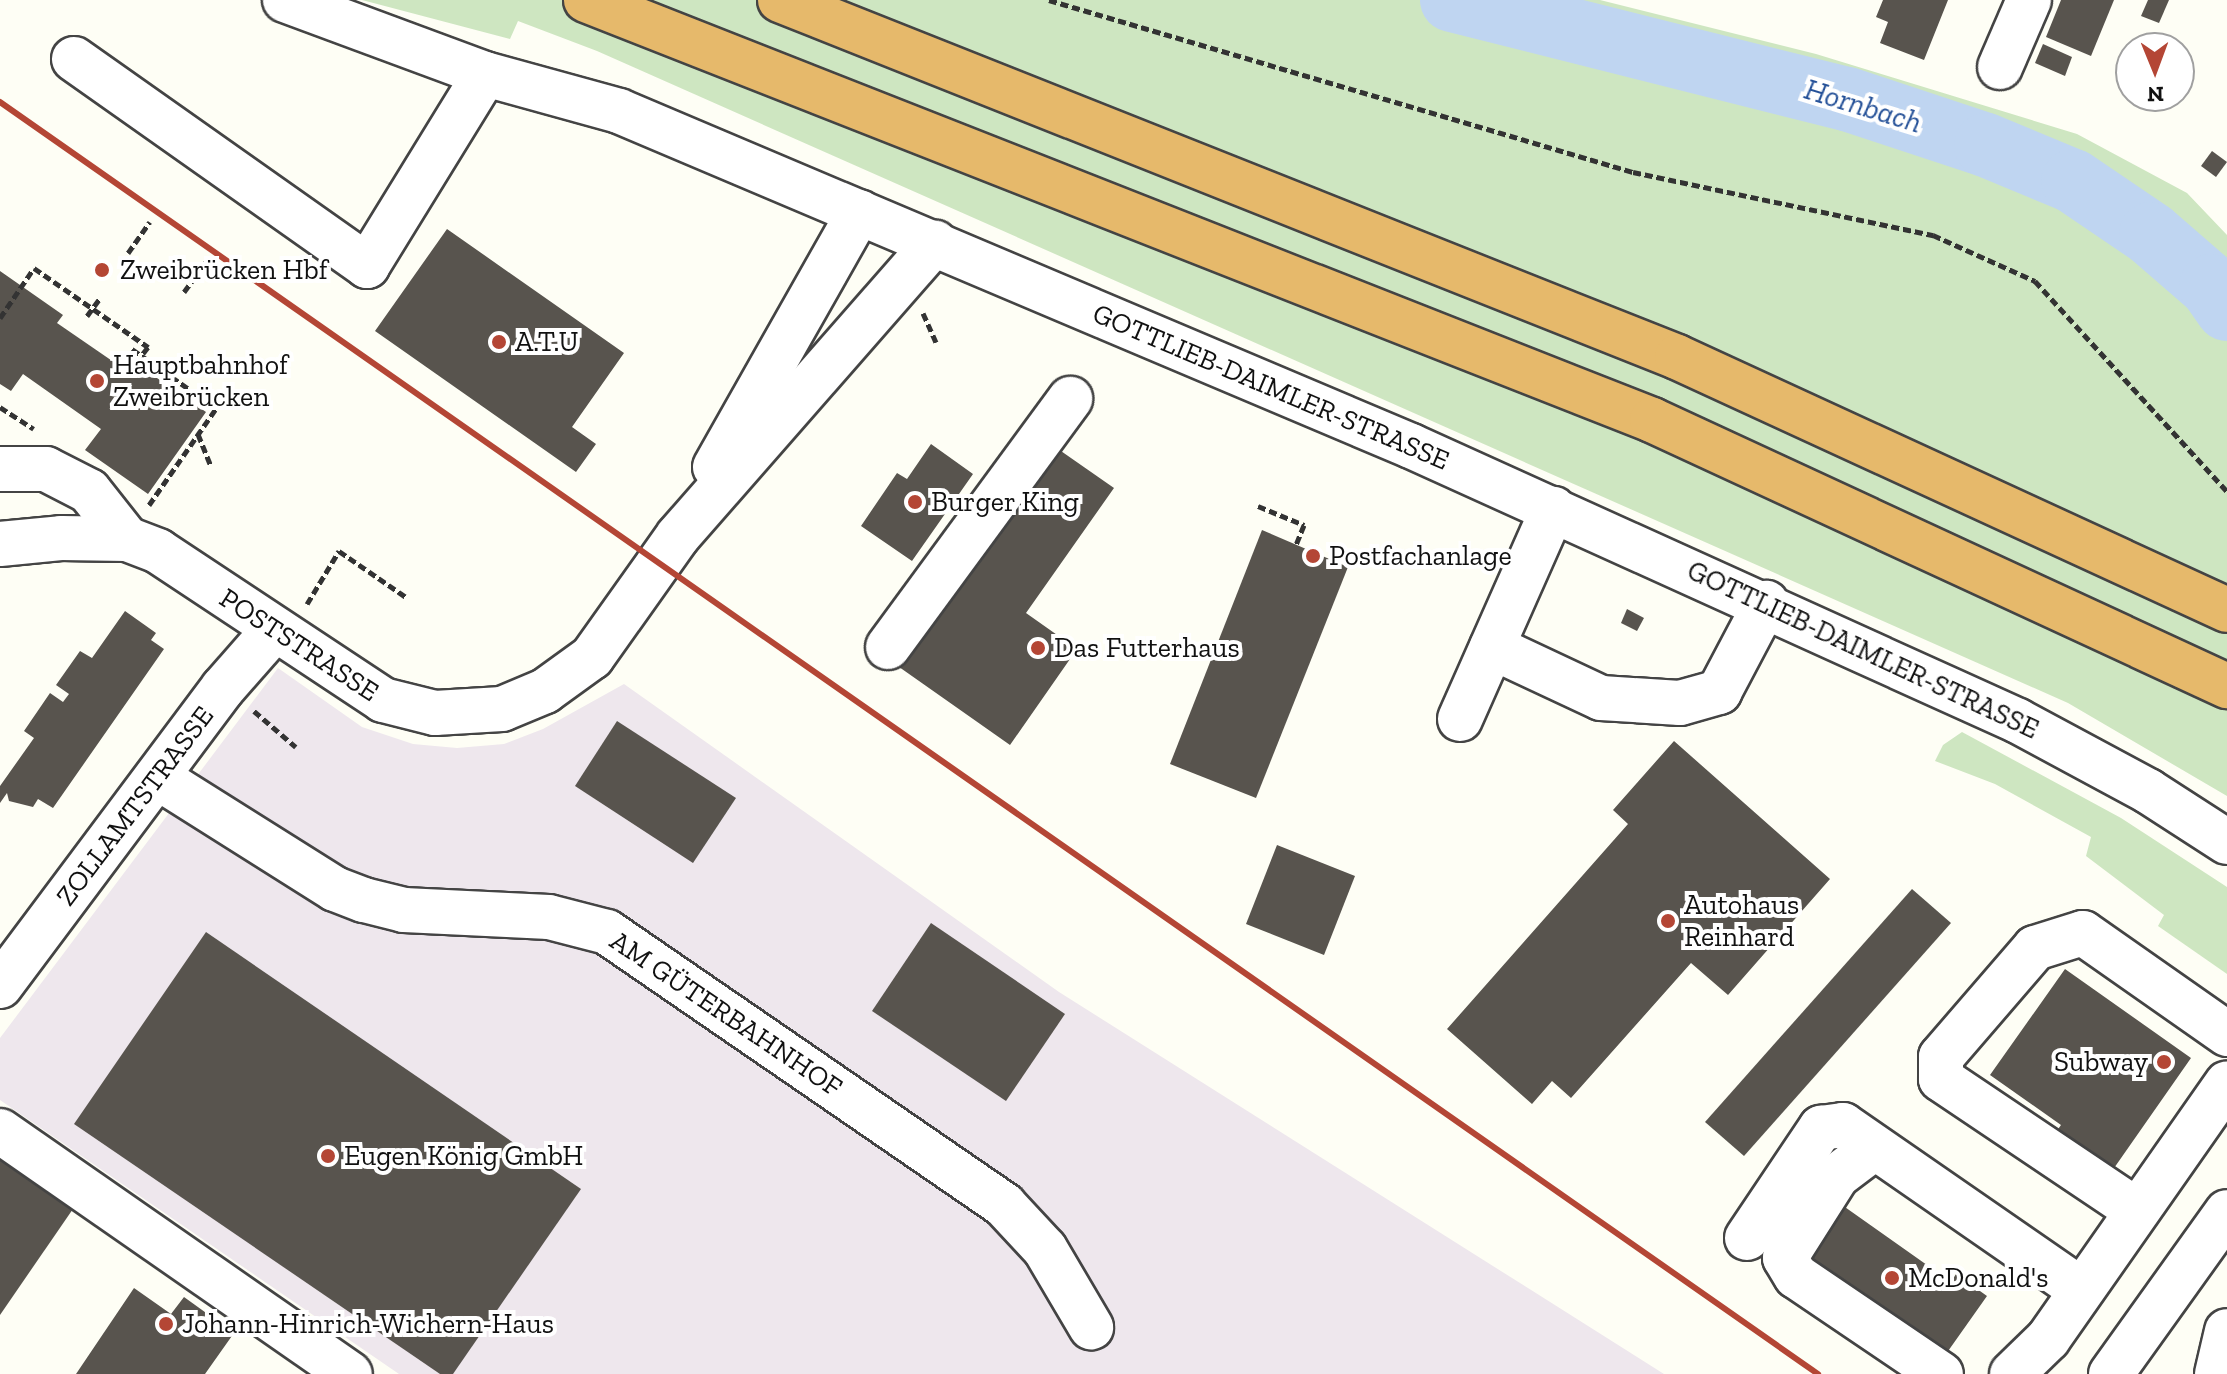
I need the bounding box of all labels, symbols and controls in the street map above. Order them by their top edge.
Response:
north arrow [2115,32,2195,112]
water label: Hornbach [1800,71,1926,141]
text: N [2147,81,2164,108]
place label: Zweibrücken Hbf [120,253,328,287]
marker: Zweibrücken Hbf [91,259,113,281]
street label: GOTTLIEB-DAIMLER-STRASSE [1088,297,1454,477]
place label: A.T.U [515,325,579,359]
marker: A.T.U [490,333,508,351]
place label: Hauptbahnhof Zweibrücken [113,348,288,414]
marker: Hauptbahnhof Zweibrücken [88,372,106,390]
place label: Burger King [931,485,1079,519]
marker: Burger King [906,493,924,511]
place label: Postfachanlage [1329,539,1512,573]
marker: Postfachanlage [1304,547,1322,565]
street label: GOTTLIEB-DAIMLER-STRASSE [1682,554,2044,746]
street label: POSTSTRASSE [213,581,385,709]
place label: Das Futterhaus [1054,631,1240,665]
marker: Das Futterhaus [1029,639,1047,657]
street label: ZOLLAMTSTRASSE [49,700,221,912]
place label: Autohaus Reinhard [1684,888,1799,954]
marker: Autohaus Reinhard [1659,912,1677,930]
street label: AM GÜTERBAHNHOF [604,924,848,1104]
place label: Subway [2054,1045,2148,1079]
marker: Subway [2155,1053,2173,1071]
place label: Eugen König GmbH [344,1139,583,1173]
marker: Eugen König GmbH [319,1147,337,1165]
place label: McDonald's [1908,1261,2048,1295]
marker: McDonald's [1883,1269,1901,1287]
place label: Johann-Hinrich-Wichern-Haus [182,1307,554,1341]
marker: Johann-Hinrich-Wichern-Haus [157,1315,175,1333]

